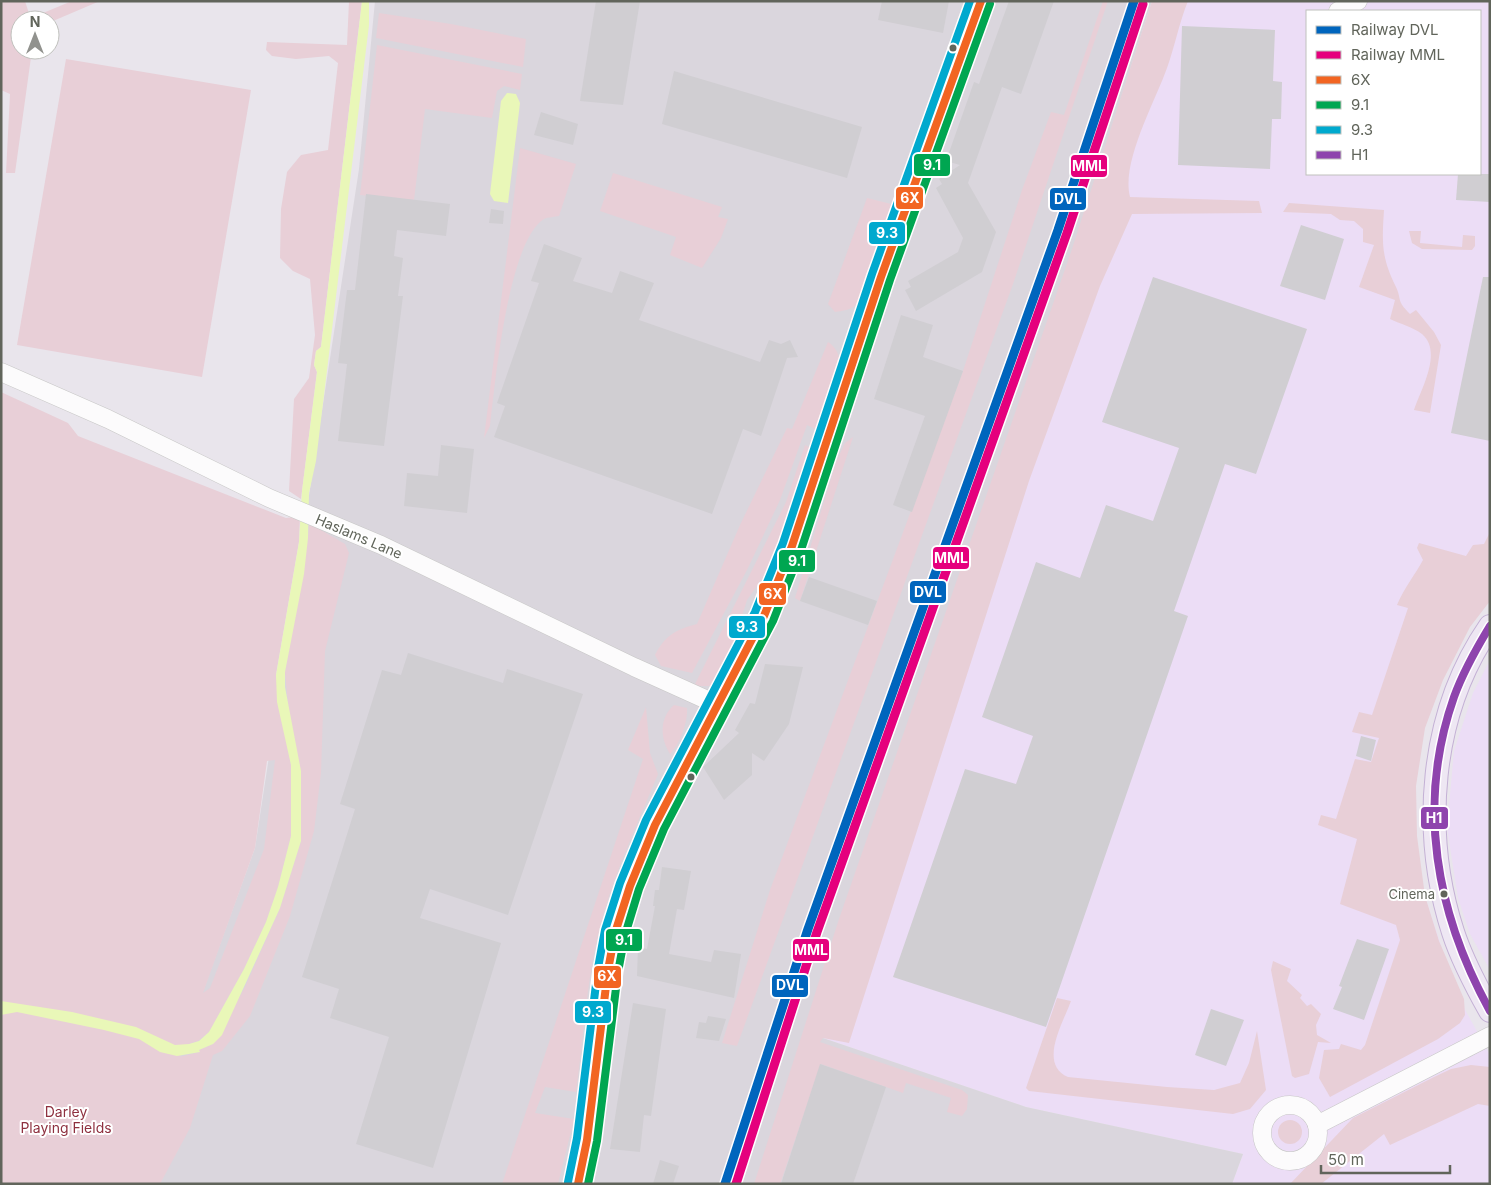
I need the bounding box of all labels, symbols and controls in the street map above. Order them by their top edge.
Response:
north arrow [10,10,60,60]
legend [1306,10,1481,175]
text: N [30,13,40,30]
text: Railway DVL [1351,20,1439,39]
unlabelled marker [948,43,958,53]
text: Railway MML [1351,45,1445,64]
text: 6X [1351,70,1371,89]
text: 9.1 [1351,95,1369,114]
text: 9.3 [1351,120,1373,139]
text: H1 [1351,145,1368,164]
line badge: 9.1 [913,153,951,177]
line badge: MML [1070,154,1108,178]
text: 9.1 [923,156,941,173]
text: MML [1072,157,1106,174]
line badge: 6X [895,186,924,210]
line badge: DVL [1049,187,1087,211]
text: 6X [900,189,920,206]
text: DVL [1054,190,1082,207]
line badge: 9.3 [868,221,906,245]
text: 9.3 [876,224,898,241]
street label: Haslams Lane [313,510,405,562]
line badge: MML [932,546,970,570]
line badge: 9.1 [778,549,816,573]
text: MML [934,549,968,566]
text: 9.1 [788,552,806,569]
line badge: DVL [909,580,947,604]
line badge: 6X [758,582,787,606]
text: DVL [914,583,942,600]
text: 6X [763,585,783,602]
line badge: 9.3 [728,615,766,639]
text: 9.3 [736,618,758,635]
unlabelled marker [686,772,696,782]
line badge: H1 [1420,806,1449,830]
text: H1 [1426,809,1442,826]
place label: Cinema [1388,886,1435,902]
marker: Cinema [1439,889,1449,899]
line badge: 9.1 [605,928,643,952]
text: 9.1 [615,931,633,948]
line badge: MML [792,938,830,962]
text: MML [794,941,828,958]
line badge: 6X [593,965,622,989]
text: 6X [597,967,617,984]
line badge: DVL [771,974,809,998]
text: DVL [776,976,804,993]
line badge: 9.3 [574,1000,612,1024]
text: 9.3 [582,1003,604,1020]
park label: Darley Playing Fields [20,1103,112,1136]
scale bar [1321,1142,1450,1174]
text: 50 m [1328,1150,1364,1169]

